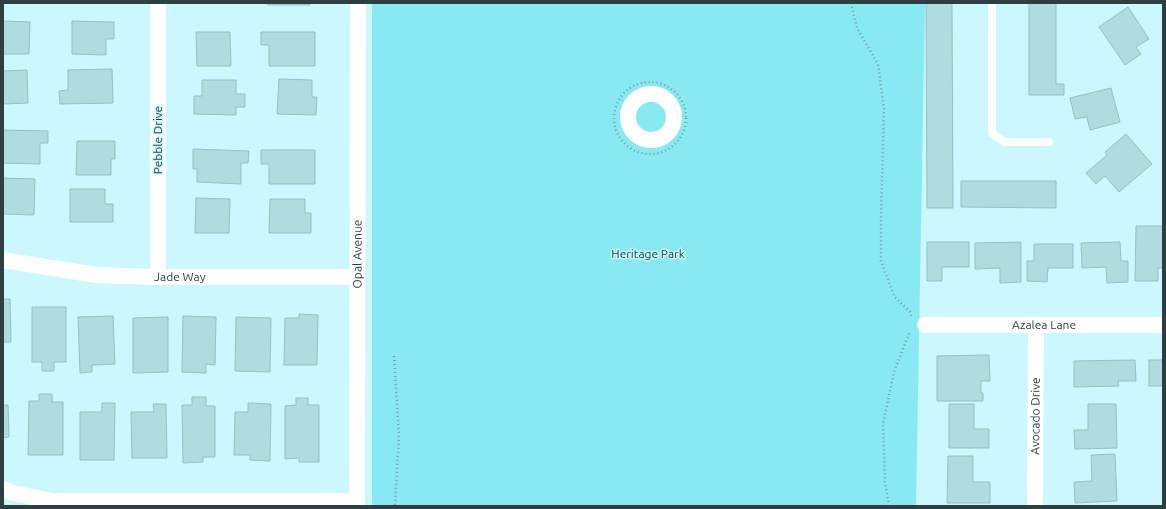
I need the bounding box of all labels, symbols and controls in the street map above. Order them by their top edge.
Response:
street label: Pebble Drive [151,106,164,174]
street label: Opal Avenue [350,220,364,288]
park label: Heritage Park [611,247,685,260]
street label: Jade Way [154,270,206,283]
street label: Azalea Lane [1012,318,1076,331]
street label: Avocado Drive [1028,377,1042,455]

